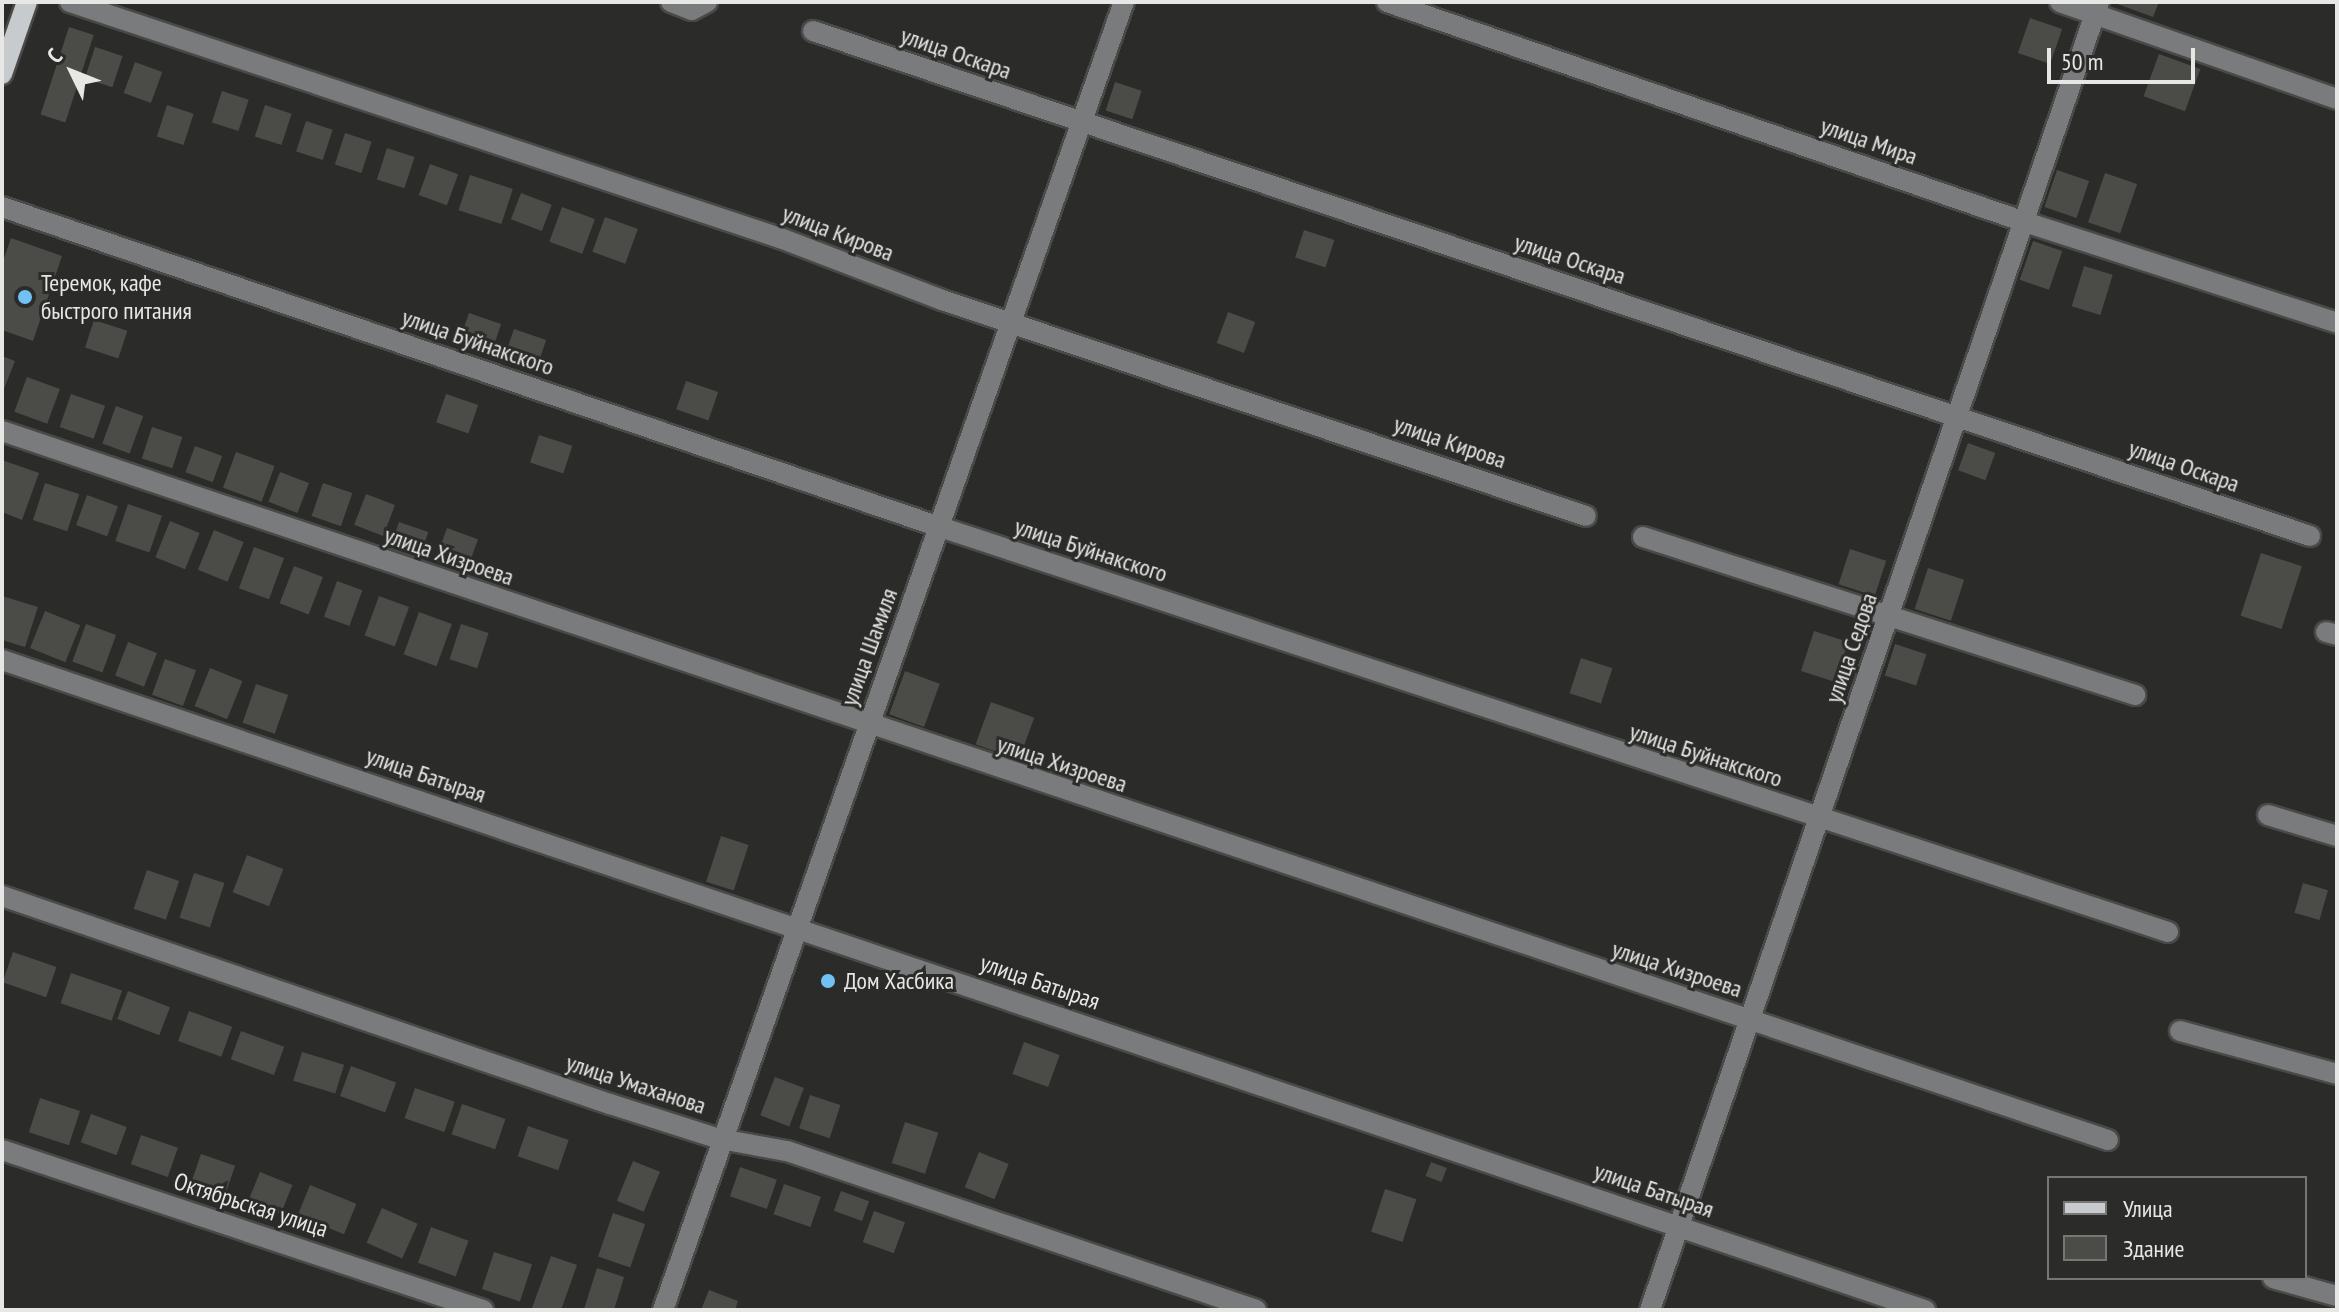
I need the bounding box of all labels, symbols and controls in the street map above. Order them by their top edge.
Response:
street label: улица Оскара [897,21,1015,85]
north arrow [32,32,112,112]
scale bar [2051,32,2199,82]
text: С [41,42,68,69]
text: 50 m [2061,46,2103,77]
street label: улица Мира [1817,111,1921,171]
street label: улица Кирова [778,199,898,267]
street label: улица Оскара [1511,228,1629,290]
place label: Теремок, кафе быстрого питания [41,269,192,325]
marker: Теремок, кафе быстрого питания [16,288,34,306]
street label: улица Буйнакского [398,303,558,381]
street label: улица Кирова [1390,409,1510,475]
street label: улица Оскара [2125,434,2243,498]
street label: улица Буйнакского [1011,512,1171,588]
street label: улица Хизроева [380,520,518,592]
street label: улица Шамиля [834,584,904,710]
street label: улица Седова [1819,589,1883,707]
street label: улица Буйнакского [1626,717,1786,793]
street label: улица Хизроева [993,729,1131,799]
street label: улица Батырая [362,741,490,809]
street label: улица Хизроева [1608,934,1746,1004]
street label: улица Батырая [976,948,1104,1016]
place label: Дом Хасбика [844,967,955,995]
marker: Дом Хасбика [819,972,837,990]
street label: улица Умаханова [562,1048,710,1120]
street label: улица Батырая [1590,1156,1718,1224]
street label: Октябрьская улица [170,1167,332,1243]
legend [2047,1176,2307,1280]
text: Улица [2123,1193,2173,1224]
text: Здание [2123,1233,2184,1264]

